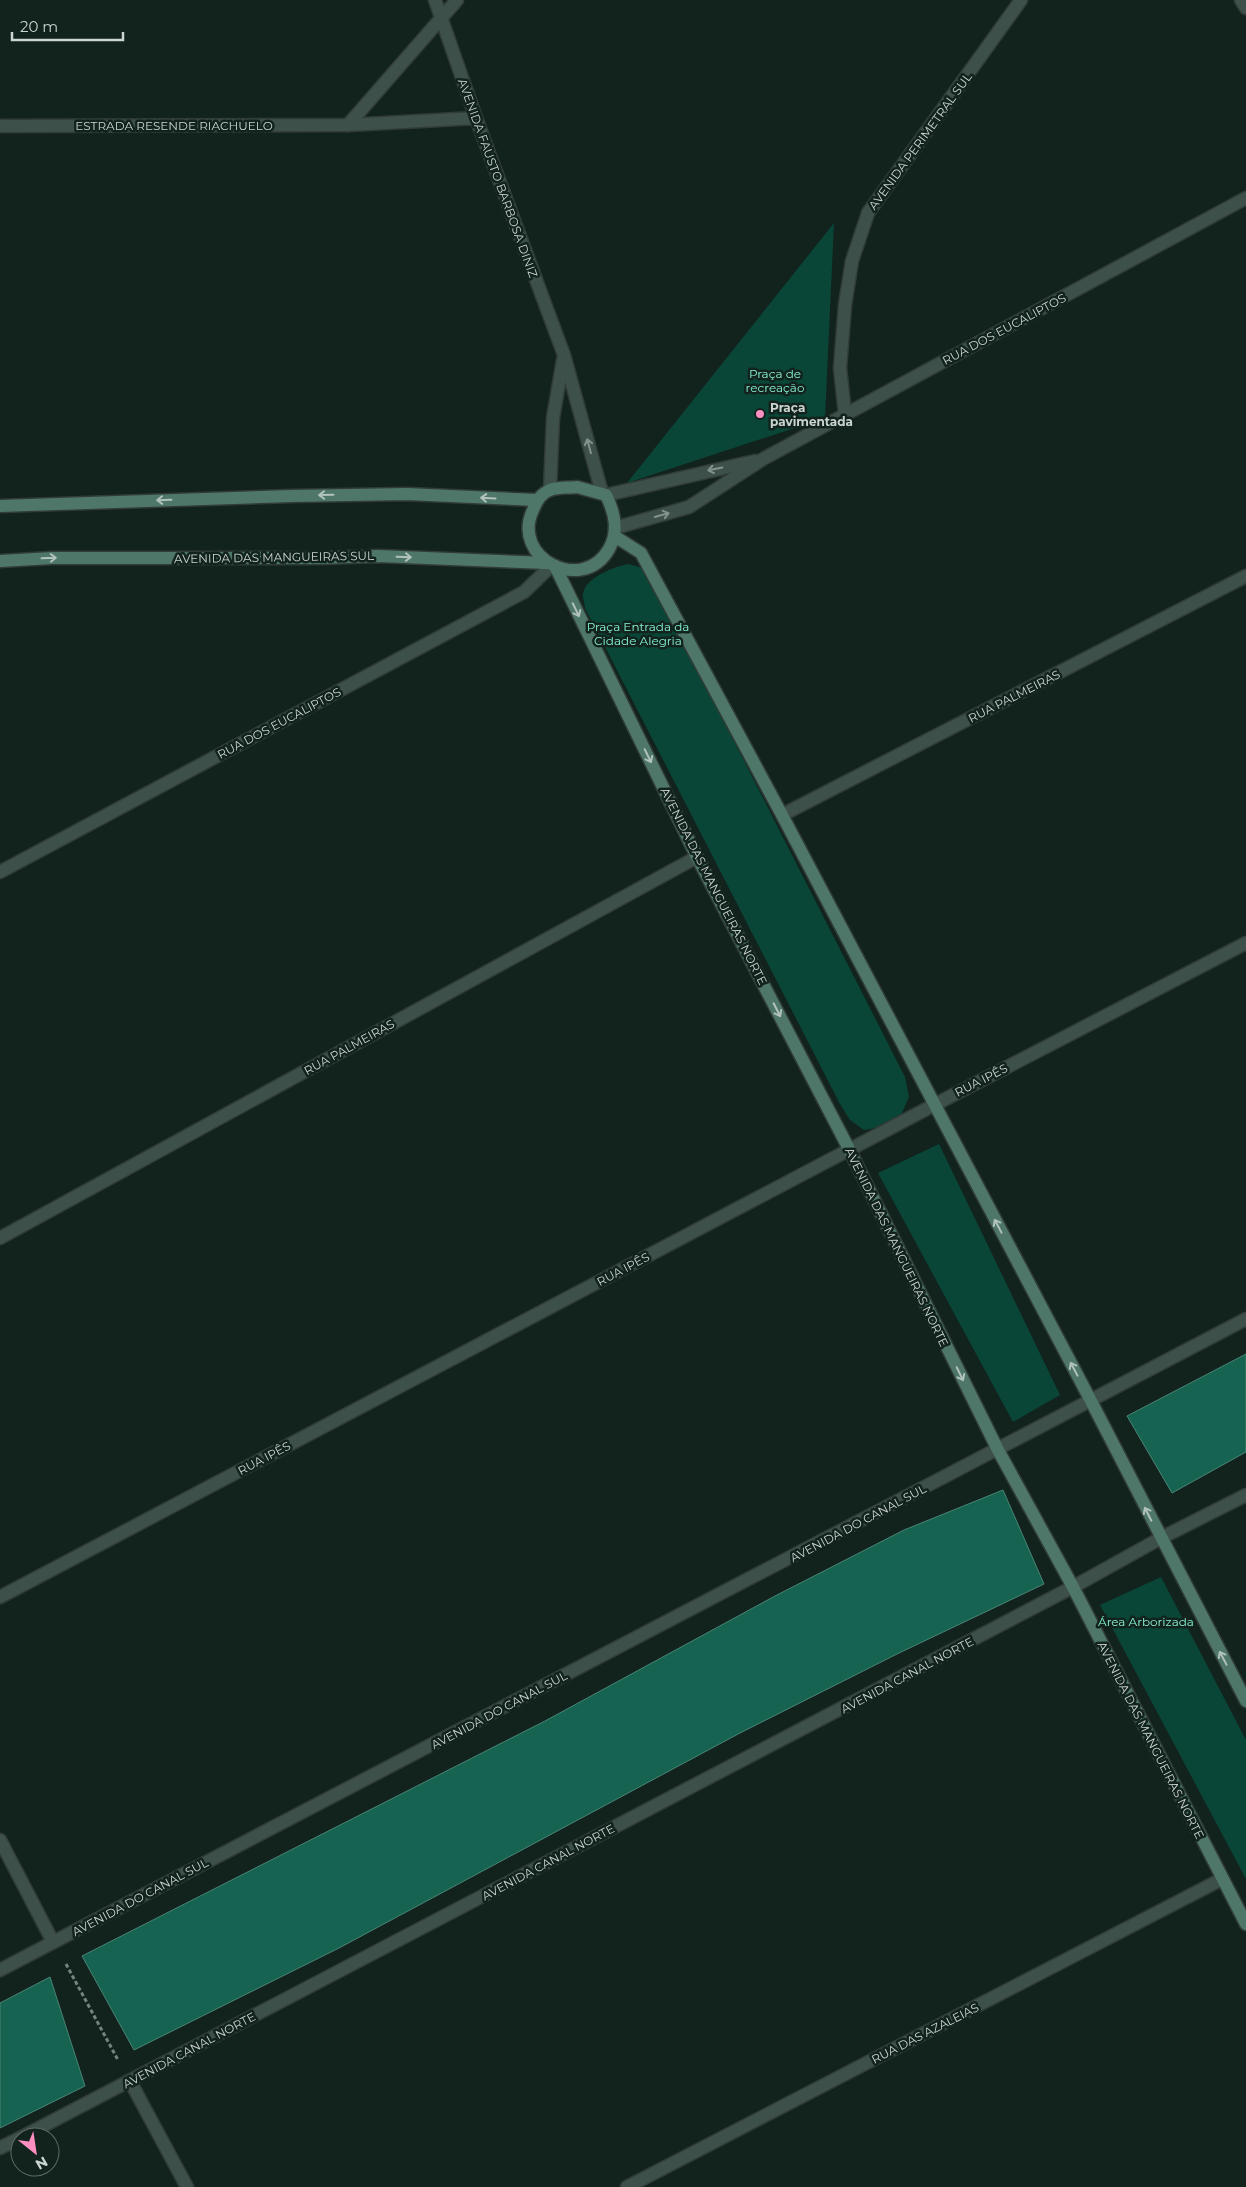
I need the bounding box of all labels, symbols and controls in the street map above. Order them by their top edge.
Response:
scale bar [12,10,124,42]
text: 20 m [20,17,58,36]
street label: AVENIDA PERIMETRAL SUL [865,69,975,213]
street label: AVENIDA FAUSTO BARBOSA DINIZ [455,76,541,280]
street label: ESTRADA RESENDE RIACHUELO [75,118,273,133]
street label: RUA DOS EUCALIPTOS [940,290,1068,368]
park label: Praça de recreação [746,366,804,395]
place label: Praça pavimentada [770,400,853,429]
marker: Praça pavimentada [754,408,766,420]
one-way arrow [584,438,593,454]
one-way arrow [708,465,724,475]
one-way arrow [318,491,334,500]
one-way arrow [481,493,497,502]
one-way arrow [156,496,172,505]
one-way arrow [654,509,670,519]
street label: AVENIDA DAS MANGUEIRAS SUL [174,548,374,566]
one-way arrow [395,552,411,561]
one-way arrow [40,553,56,563]
one-way arrow [572,602,582,617]
park label: Praça Entrada da Cidade Alegria [587,619,689,648]
street label: RUA PALMEIRAS [965,666,1063,726]
street label: RUA DOS EUCALIPTOS [215,684,343,762]
one-way arrow [643,748,653,763]
street label: AVENIDA DAS MANGUEIRAS NORTE [657,785,771,987]
one-way arrow [773,1002,782,1017]
street label: RUA PALMEIRAS [301,1016,397,1078]
street label: RUA IPÊS [952,1060,1010,1100]
street label: AVENIDA DAS MANGUEIRAS NORTE [842,1145,952,1349]
one-way arrow [993,1218,1003,1233]
street label: RUA IPÊS [594,1249,652,1289]
one-way arrow [1069,1362,1078,1377]
one-way arrow [956,1366,965,1381]
street label: RUA IPÊS [235,1438,293,1478]
street label: AVENIDA DO CANAL SUL [787,1481,929,1565]
one-way arrow [1143,1507,1152,1522]
park label: Área Arborizada [1098,1614,1194,1629]
street label: AVENIDA CANAL NORTE [838,1634,976,1716]
street label: AVENIDA DAS MANGUEIRAS NORTE [1094,1639,1208,1841]
one-way arrow [1218,1651,1227,1666]
street label: AVENIDA DO CANAL SUL [428,1668,570,1752]
street label: AVENIDA CANAL NORTE [479,1821,617,1903]
street label: AVENIDA DO CANAL SUL [69,1855,211,1939]
street label: RUA DAS AZALEIAS [869,1999,981,2067]
street label: AVENIDA CANAL NORTE [120,2009,258,2091]
north arrow [10,2127,60,2177]
text: N [32,2153,51,2174]

